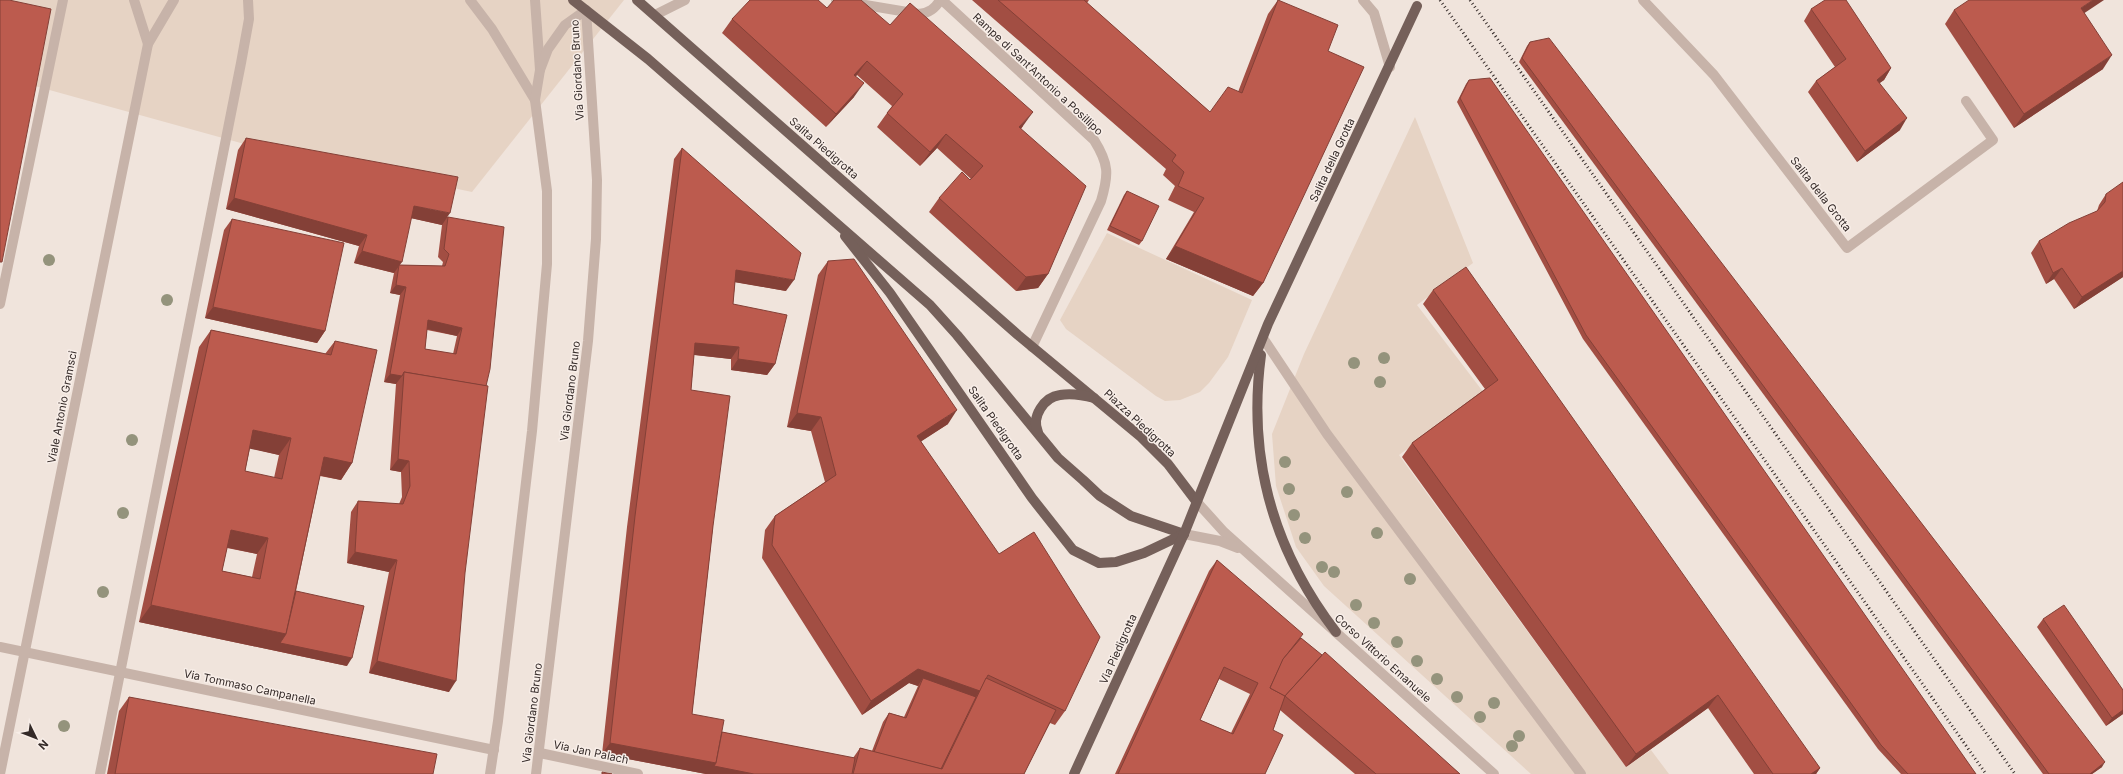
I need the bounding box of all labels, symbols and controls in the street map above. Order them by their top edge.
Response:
street label: Rampe di Sant'Antonio a Posillipo [970,10,1106,138]
street label: Via Giordano Bruno [567,19,587,121]
street label: Salita Piedigrotta [786,114,862,182]
street label: Salita della Grotta [1306,116,1358,204]
street label: Salita della Grotta [1787,154,1855,234]
street label: Via Giordano Bruno [557,340,583,442]
street label: Viale Antonio Gramsci [44,349,80,465]
street label: Salita Piedigrotta [965,383,1027,463]
street label: Piazza Piedigrotta [1101,386,1179,460]
street label: Corso Vittorio Emanuele [1332,611,1434,705]
street label: Via Piedigrotta [1096,612,1140,686]
street label: Via Giordano Bruno [519,662,545,764]
street label: Via Tommaso Campanella [183,666,317,708]
north arrow [16,718,56,758]
text: N [35,737,51,753]
street label: Via Jan Palach [552,737,630,767]

